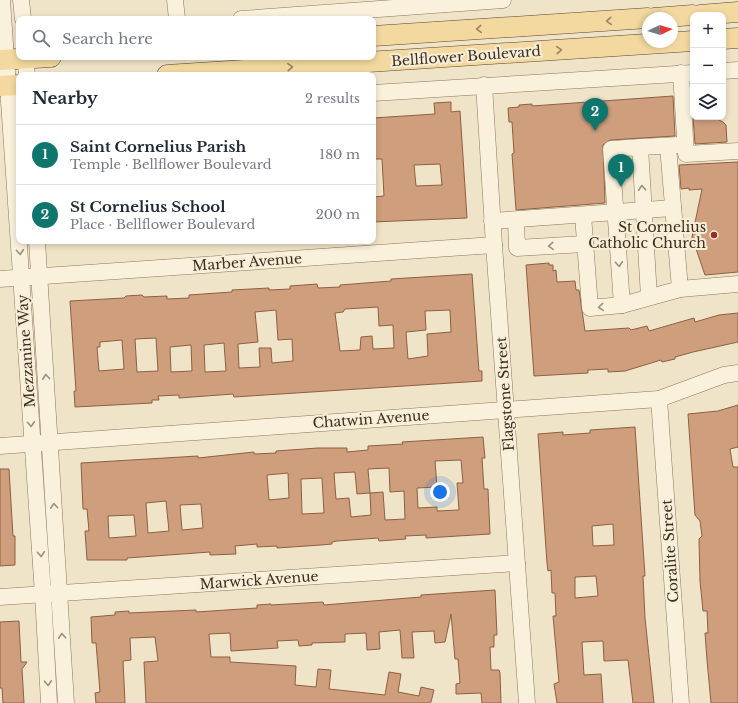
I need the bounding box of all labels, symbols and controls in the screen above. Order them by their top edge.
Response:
north arrow [642,12,678,48]
map controls [690,12,726,120]
button: + [690,12,726,48]
search box [16,16,376,60]
one-way arrow [606,16,612,25]
one-way arrow [476,25,482,34]
icon: search [30,27,52,49]
text: Search here [62,29,153,48]
street label: Bellflower Boulevard [391,42,542,70]
one-way arrow [556,45,562,54]
button: − [690,48,726,84]
one-way arrow [287,63,293,72]
button: layers [690,84,726,120]
text: Nearby [32,88,98,109]
text: 2 results [305,90,360,107]
pin: 2 [582,98,608,131]
text: Saint Cornelius Parish [70,137,246,156]
text: 1 [42,146,48,163]
text: 180 m [319,146,360,163]
pin: 1 [608,154,634,187]
text: Temple · Bellflower Boulevard [70,156,271,173]
one-way arrow [638,185,647,191]
text: St Cornelius School [70,197,226,216]
text: 2 [41,206,49,223]
text: 200 m [316,206,360,223]
text: Place · Bellflower Boulevard [70,216,255,233]
place label: St Cornelius Catholic Church [588,218,706,252]
marker: St Cornelius Catholic Church [709,230,719,240]
one-way arrow [548,242,554,250]
one-way arrow [15,249,24,255]
street label: Marber Avenue [192,249,302,275]
one-way arrow [614,261,623,268]
street label: Mezzanine Way [13,294,39,408]
one-way arrow [598,302,604,311]
street label: Flagstone Street [492,335,518,452]
one-way arrow [41,374,50,380]
street label: Chatwin Avenue [312,406,430,432]
one-way arrow [27,421,36,427]
your location [430,482,450,502]
street label: Coralite Street [657,498,683,603]
one-way arrow [50,503,59,509]
one-way arrow [36,551,45,557]
street label: Marwick Avenue [199,567,319,593]
one-way arrow [58,633,66,639]
one-way arrow [44,680,52,686]

